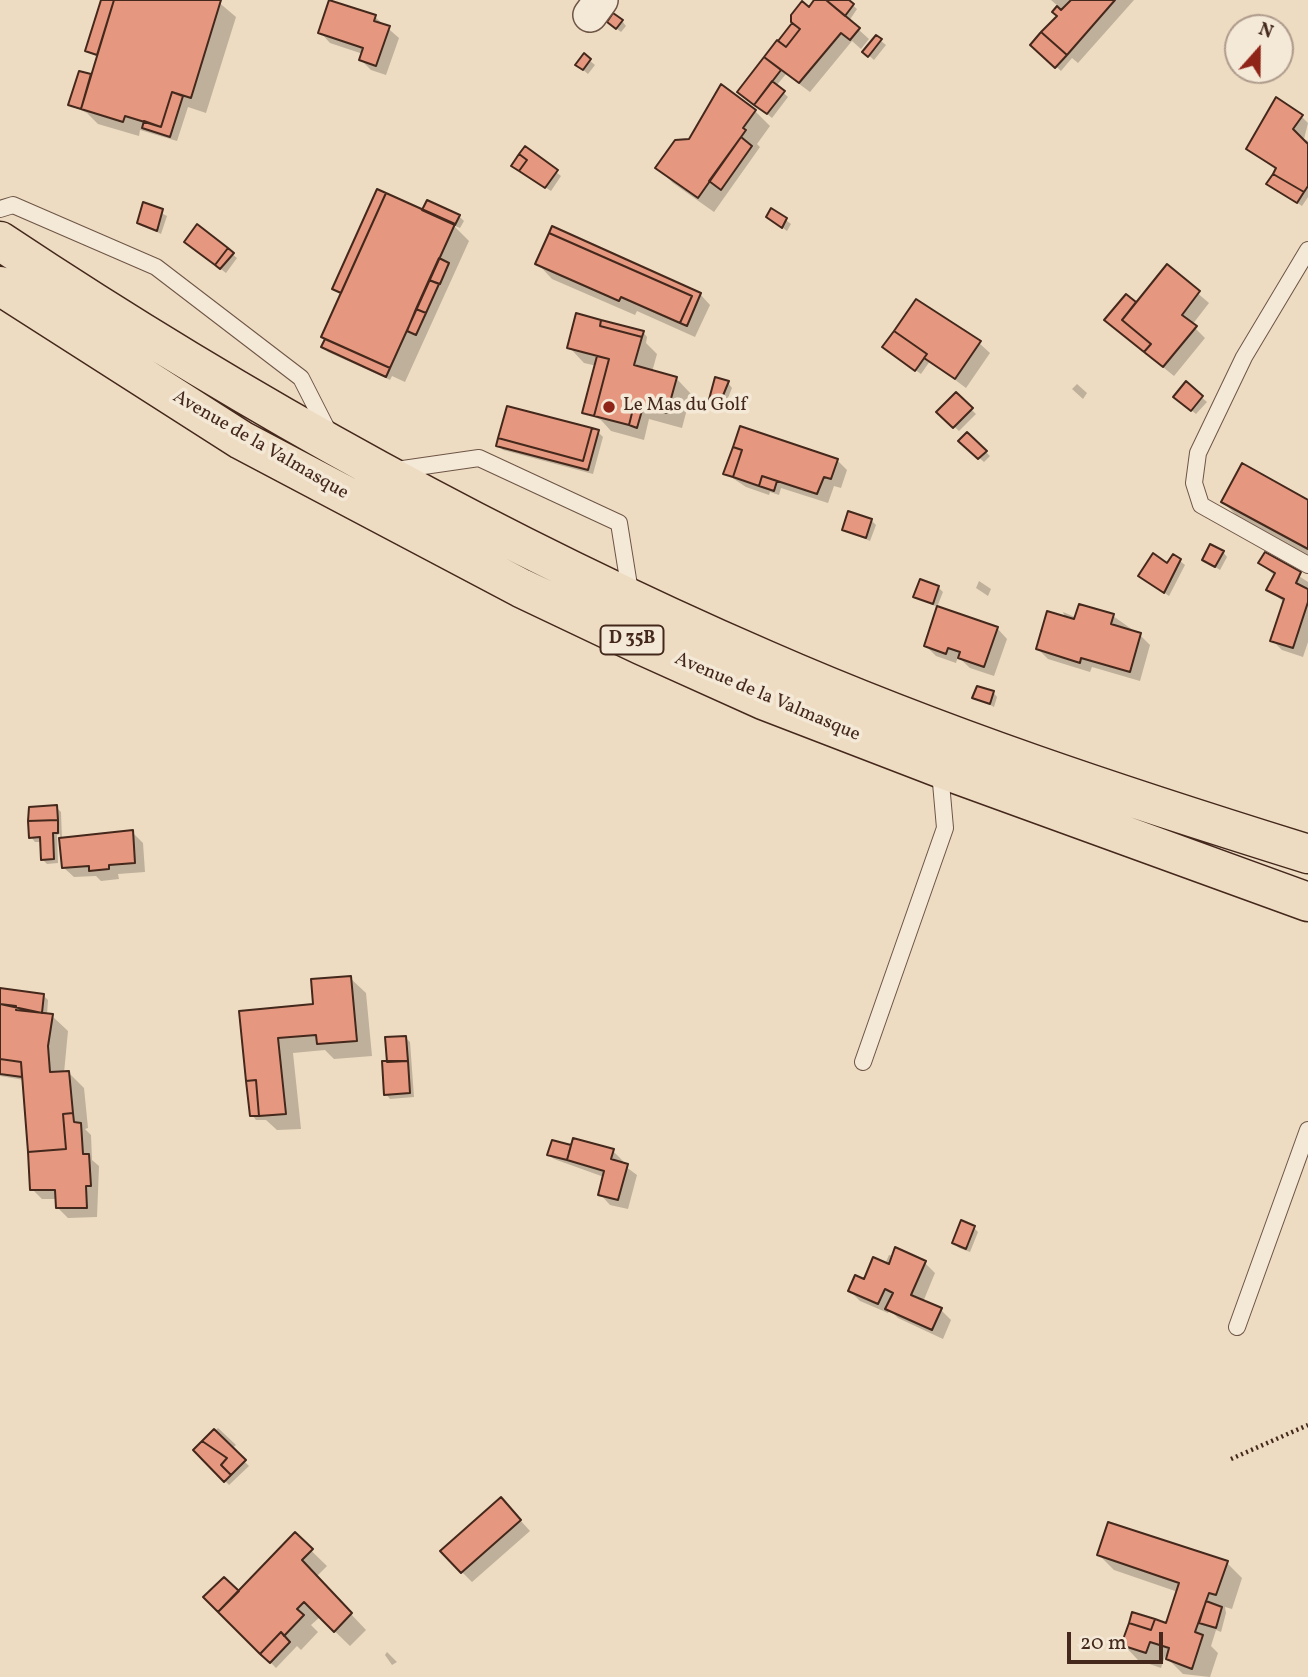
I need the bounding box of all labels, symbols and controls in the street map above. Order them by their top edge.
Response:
north arrow [1224,14,1294,84]
text: N [1255,17,1277,46]
street label: Avenue de la Valmasque [168,386,352,506]
place label: Le Mas du Golf [623,396,747,418]
marker: Le Mas du Golf [601,399,617,415]
road number: D 35B [600,626,664,654]
street label: Avenue de la Valmasque [671,649,863,747]
scale bar [1070,1618,1166,1662]
text: 20 m [1080,1629,1126,1658]

